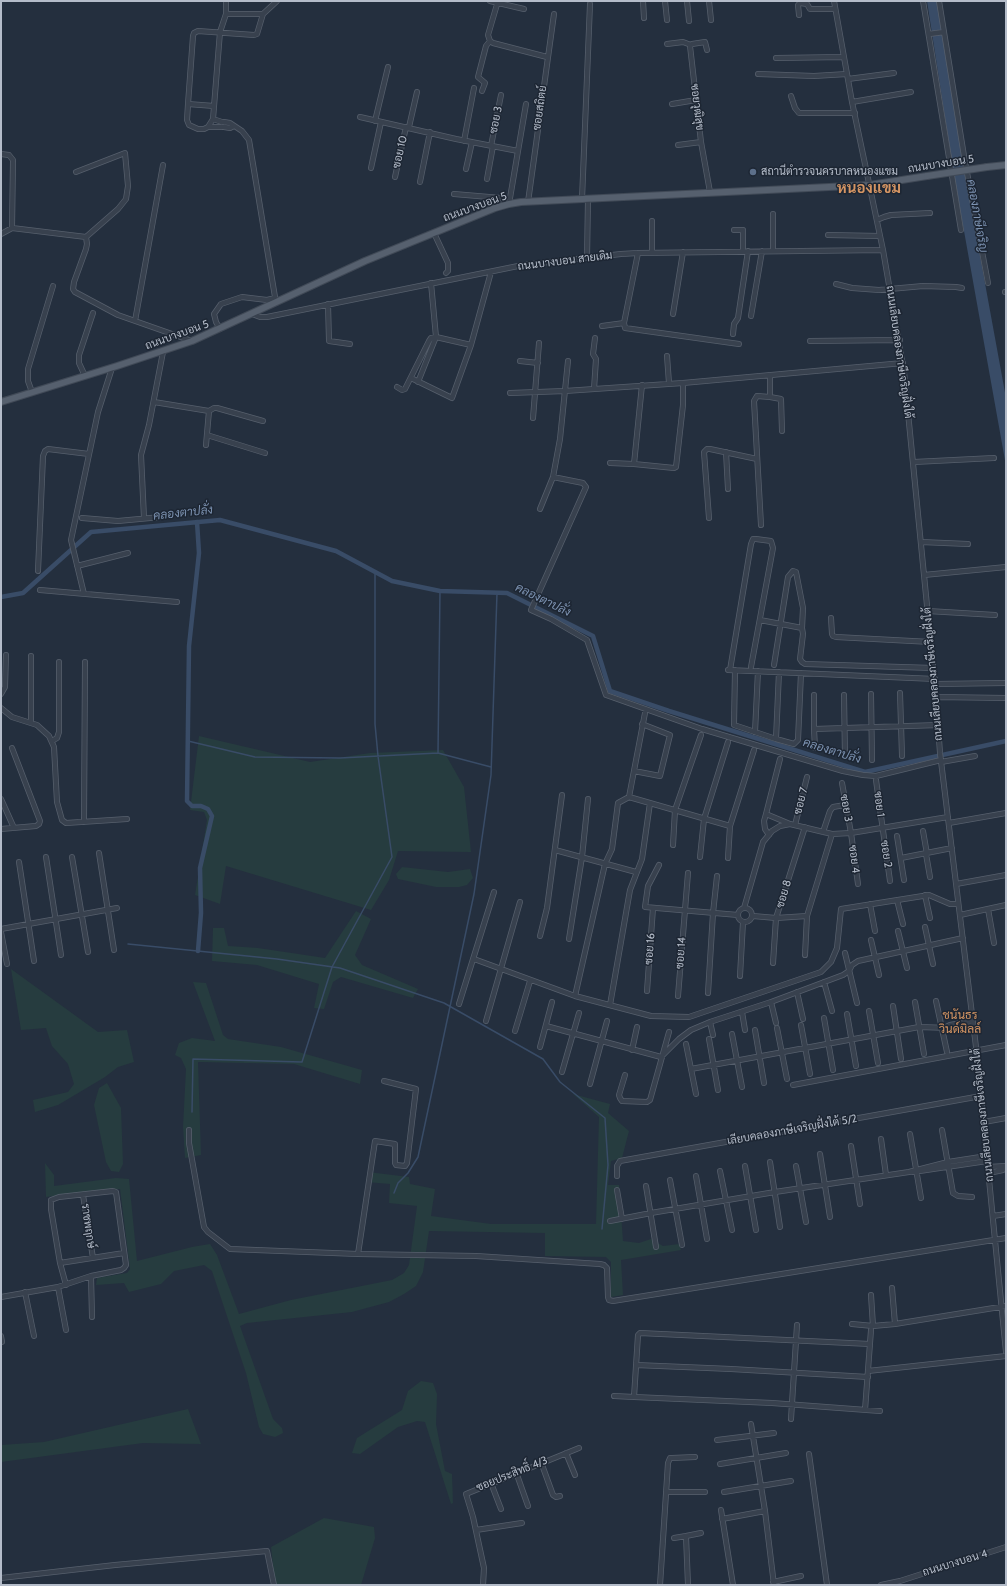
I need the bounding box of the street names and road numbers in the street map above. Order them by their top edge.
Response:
street label: ซอยวุฒิสุข [688,83,706,131]
street label: ซอยสถิตย์ [530,85,550,131]
street label: ซอย 3 [487,105,505,135]
street label: ซอย 10 [390,134,410,170]
street label: ถนนบางบอน 5 [907,152,975,176]
street label: ถนนบางบอน 5 [441,189,509,225]
street label: ถนนบางบอน สายเดิม [517,249,613,273]
street label: ถนนเลียบคลองภาษีเจริญฝั่งใต้ [883,285,915,419]
street label: ถนนบางบอน 5 [143,317,211,353]
street label: ถนนเลียบคลองภาษีเจริญฝั่งใต้ [921,607,945,741]
street label: ซอย 7 [791,786,811,816]
street label: ซอย 1 [871,790,887,818]
street label: ซอย 3 [837,793,855,823]
street label: ซอย 2 [877,839,895,869]
street label: ซอย 4 [846,844,862,874]
street label: ซอย 8 [773,878,795,910]
street label: ซอย 16 [642,933,658,965]
street label: ซอย 14 [673,937,689,969]
street label: ถนนเลียบคลองภาษีเจริญฝั่งใต้ [969,1048,997,1182]
street label: เลียบคลองภาษีเจริญฝั่งใต้ 5/2 [726,1112,858,1148]
street label: ราชพฤกษ์ [78,1203,98,1249]
street label: ซอยประสิทธิ์ 4/3 [474,1454,550,1494]
street label: ถนนบางบอน 4 [921,1547,989,1579]

